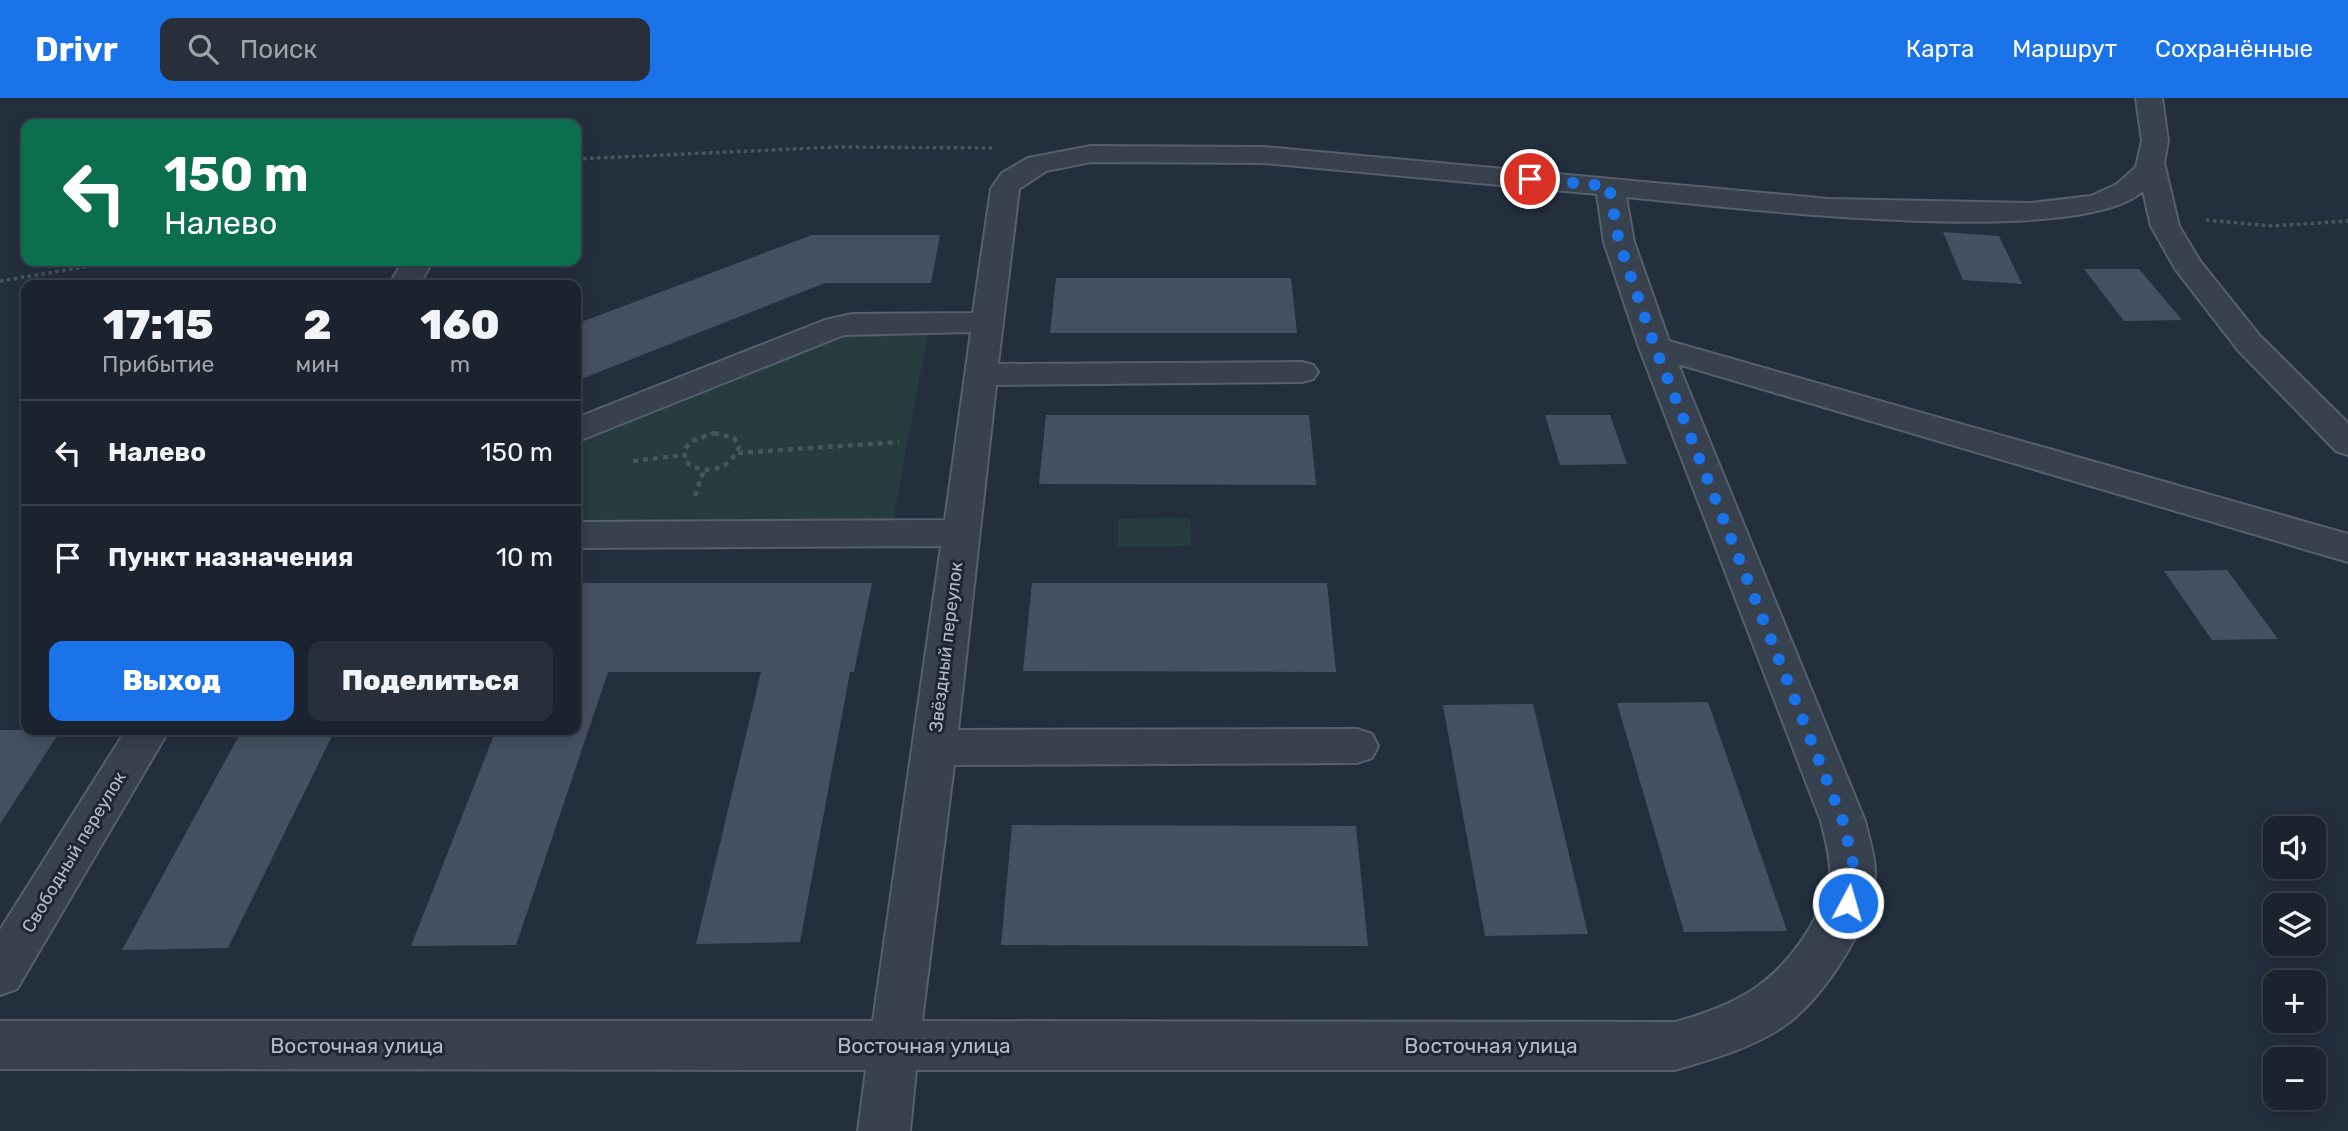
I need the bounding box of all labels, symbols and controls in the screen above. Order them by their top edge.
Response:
search box [160,18,650,81]
text: Drivr [35,30,118,69]
icon: search [184,30,222,68]
text: Поиск [240,34,317,65]
text: Карта [1906,35,1974,63]
text: Маршрут [2012,35,2117,63]
text: Сохранённые [2155,35,2313,63]
text: 150 m [164,145,309,203]
icon: left [49,147,140,238]
pin [1500,149,1560,209]
icon: arrive [1511,160,1549,198]
text: Налево [164,204,277,242]
text: 17:15 [103,300,213,350]
text: 2 [303,300,332,350]
text: 160 [420,300,500,350]
text: Прибытие [102,350,214,378]
text: мин [296,350,339,378]
text: m [450,350,470,378]
icon: left [49,434,87,472]
text: Налево [108,437,206,468]
text: 150 m [480,437,553,468]
icon: arrive [49,539,87,577]
text: Пункт назначения [108,542,353,573]
text: 10 m [496,542,553,573]
street label: Звёздный переулок [925,560,967,733]
button: Выход [49,641,294,721]
button: Поделиться [308,641,553,721]
street label: Свободный переулок [17,767,131,937]
map controls [2263,816,2326,1110]
button: sound [2263,816,2326,879]
position arrow [1811,866,1885,940]
button: layers [2263,893,2326,956]
button: + [2263,970,2326,1033]
street label: Восточная улица [270,1033,444,1058]
street label: Восточная улица [837,1033,1011,1058]
street label: Восточная улица [1404,1033,1578,1058]
button: − [2263,1047,2326,1110]

